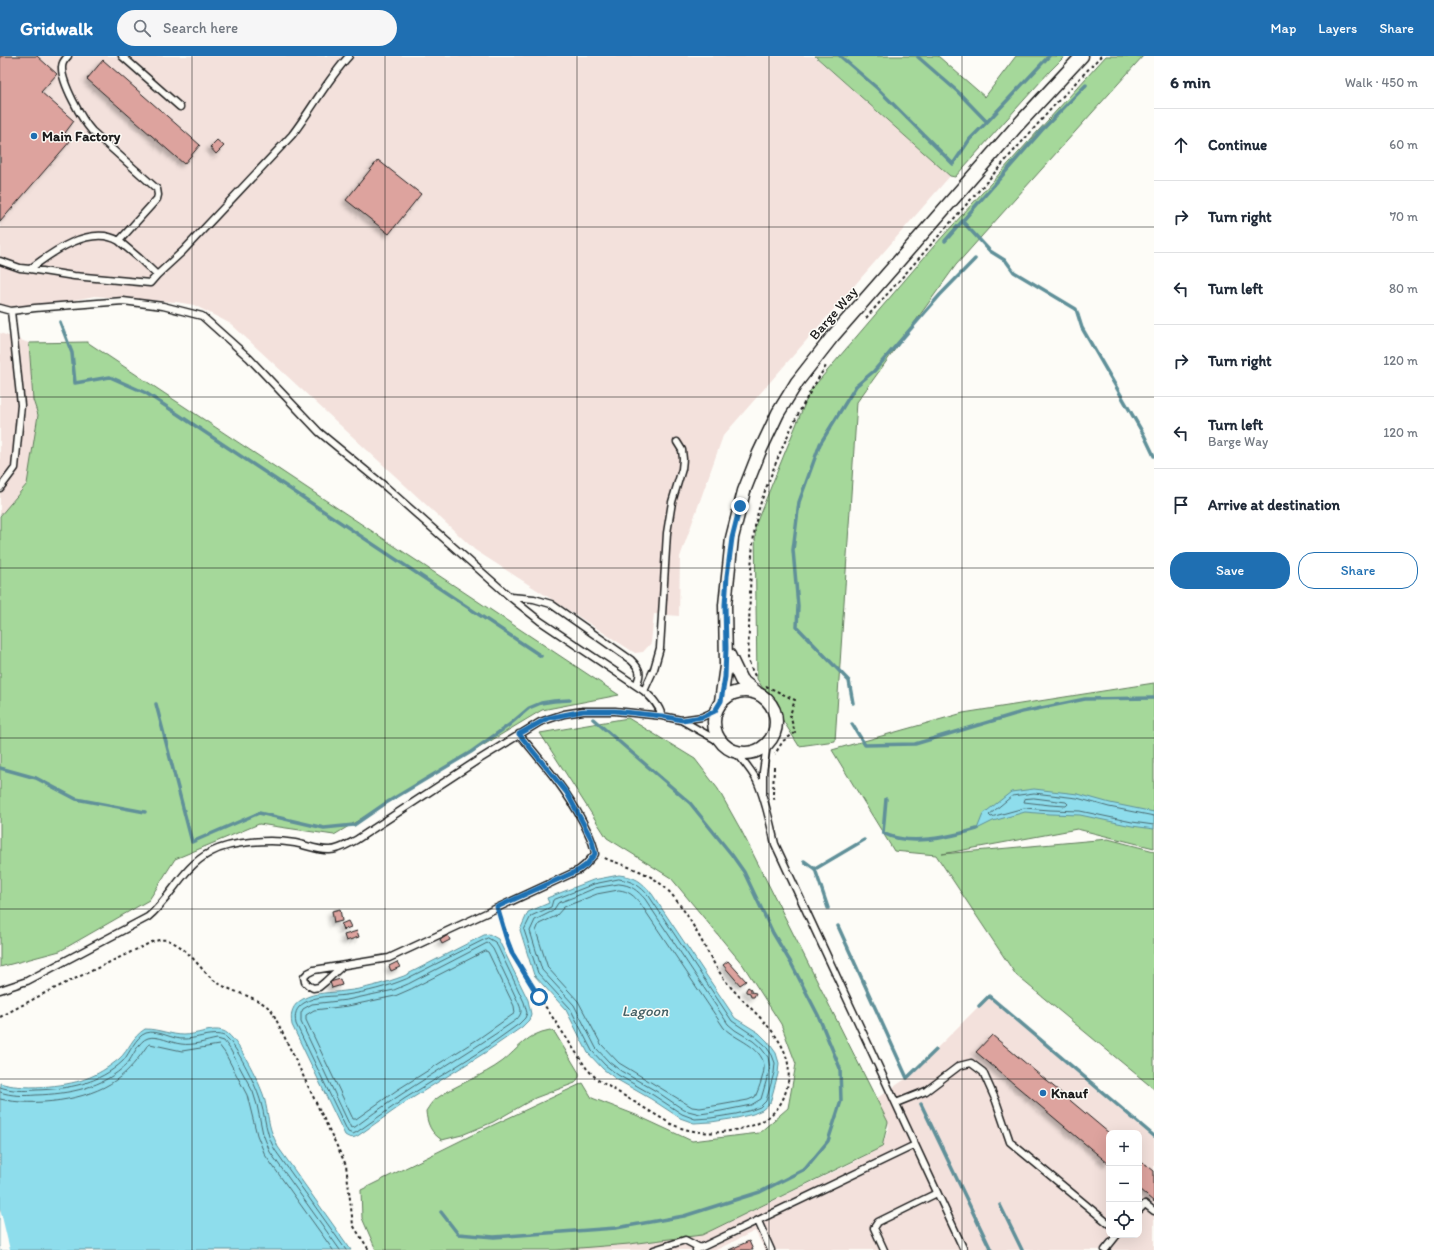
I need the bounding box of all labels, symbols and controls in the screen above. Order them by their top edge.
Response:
search box [117,10,397,46]
text: Gridwalk [20,17,93,40]
icon: search [131,17,153,39]
text: Search here [163,19,238,37]
text: Map [1271,20,1296,37]
text: Layers [1318,20,1357,37]
text: Share [1379,20,1414,37]
text: 6 min [1170,72,1211,92]
text: Walk · 450 m [1345,75,1418,90]
place label: Main Factory [42,128,121,145]
marker: Main Factory [29,131,39,141]
icon: ahead [1170,134,1192,156]
text: Continue [1208,136,1267,154]
text: 60 m [1389,137,1418,152]
icon: right [1170,206,1192,228]
text: Turn right [1208,208,1272,226]
text: 70 m [1390,209,1418,224]
icon: left [1170,278,1192,300]
text: Turn left [1208,280,1263,298]
text: 80 m [1389,281,1418,296]
street label: Barge Way [806,283,861,343]
icon: right [1170,350,1192,372]
text: Turn right [1208,352,1272,370]
text: 120 m [1383,353,1418,368]
text: Turn left [1208,416,1263,434]
icon: left [1170,422,1192,444]
text: 120 m [1383,425,1418,440]
text: Barge Way [1208,434,1268,449]
icon: arrive [1170,494,1192,516]
text: Arrive at destination [1208,496,1340,514]
route end [731,497,749,515]
button: Save [1170,552,1290,589]
button: Share [1298,552,1418,589]
route start [530,988,548,1006]
water label: Lagoon [622,1002,668,1020]
place label: Knauf [1051,1085,1089,1102]
marker: Knauf [1038,1088,1048,1098]
map controls [1106,1130,1142,1238]
button: + [1106,1130,1142,1166]
button: − [1106,1166,1142,1202]
button: locate [1106,1202,1142,1238]

